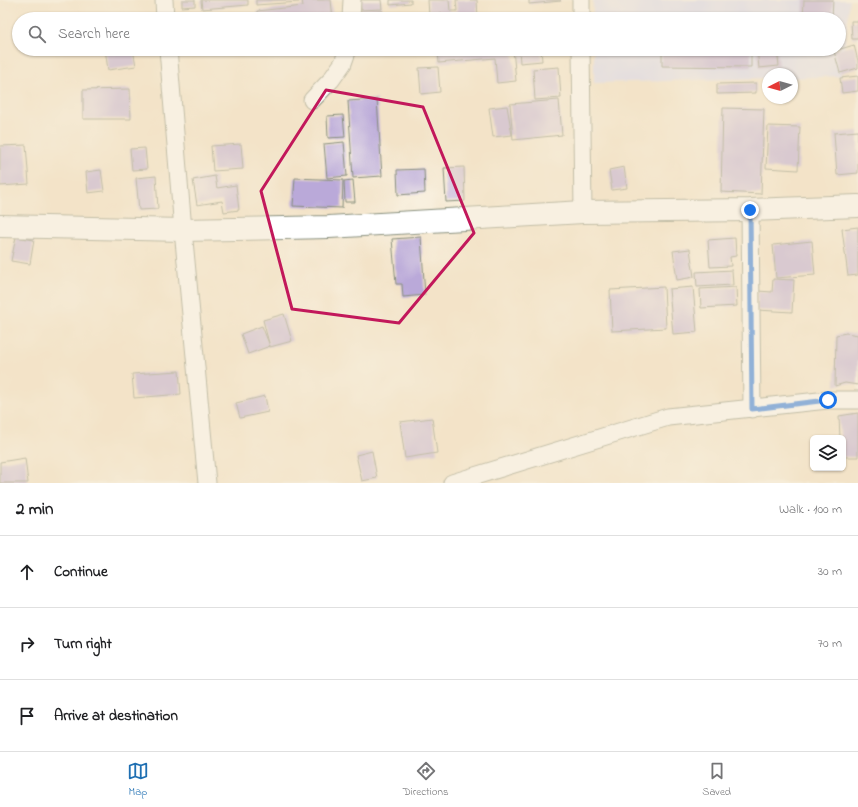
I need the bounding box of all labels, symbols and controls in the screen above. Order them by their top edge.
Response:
search box [12,12,846,56]
icon: search [26,23,48,45]
text: Search here [58,23,130,45]
north arrow [762,68,798,104]
route end [741,201,759,219]
route start [819,391,837,409]
map controls [810,435,846,471]
button: layers [810,435,846,471]
text: 2 min [16,497,53,522]
text: Walk · 100 m [779,500,842,519]
icon: ahead [16,561,38,583]
text: Continue [54,561,108,583]
text: 30 m [818,562,842,581]
icon: right [16,633,38,655]
text: Turn right [54,633,112,655]
text: 70 m [818,634,842,653]
icon: arrive [16,705,38,727]
text: Arrive at destination [54,705,178,727]
tab: Map [127,760,149,800]
tab: Directions [403,760,448,800]
tab: Saved [702,760,731,800]

